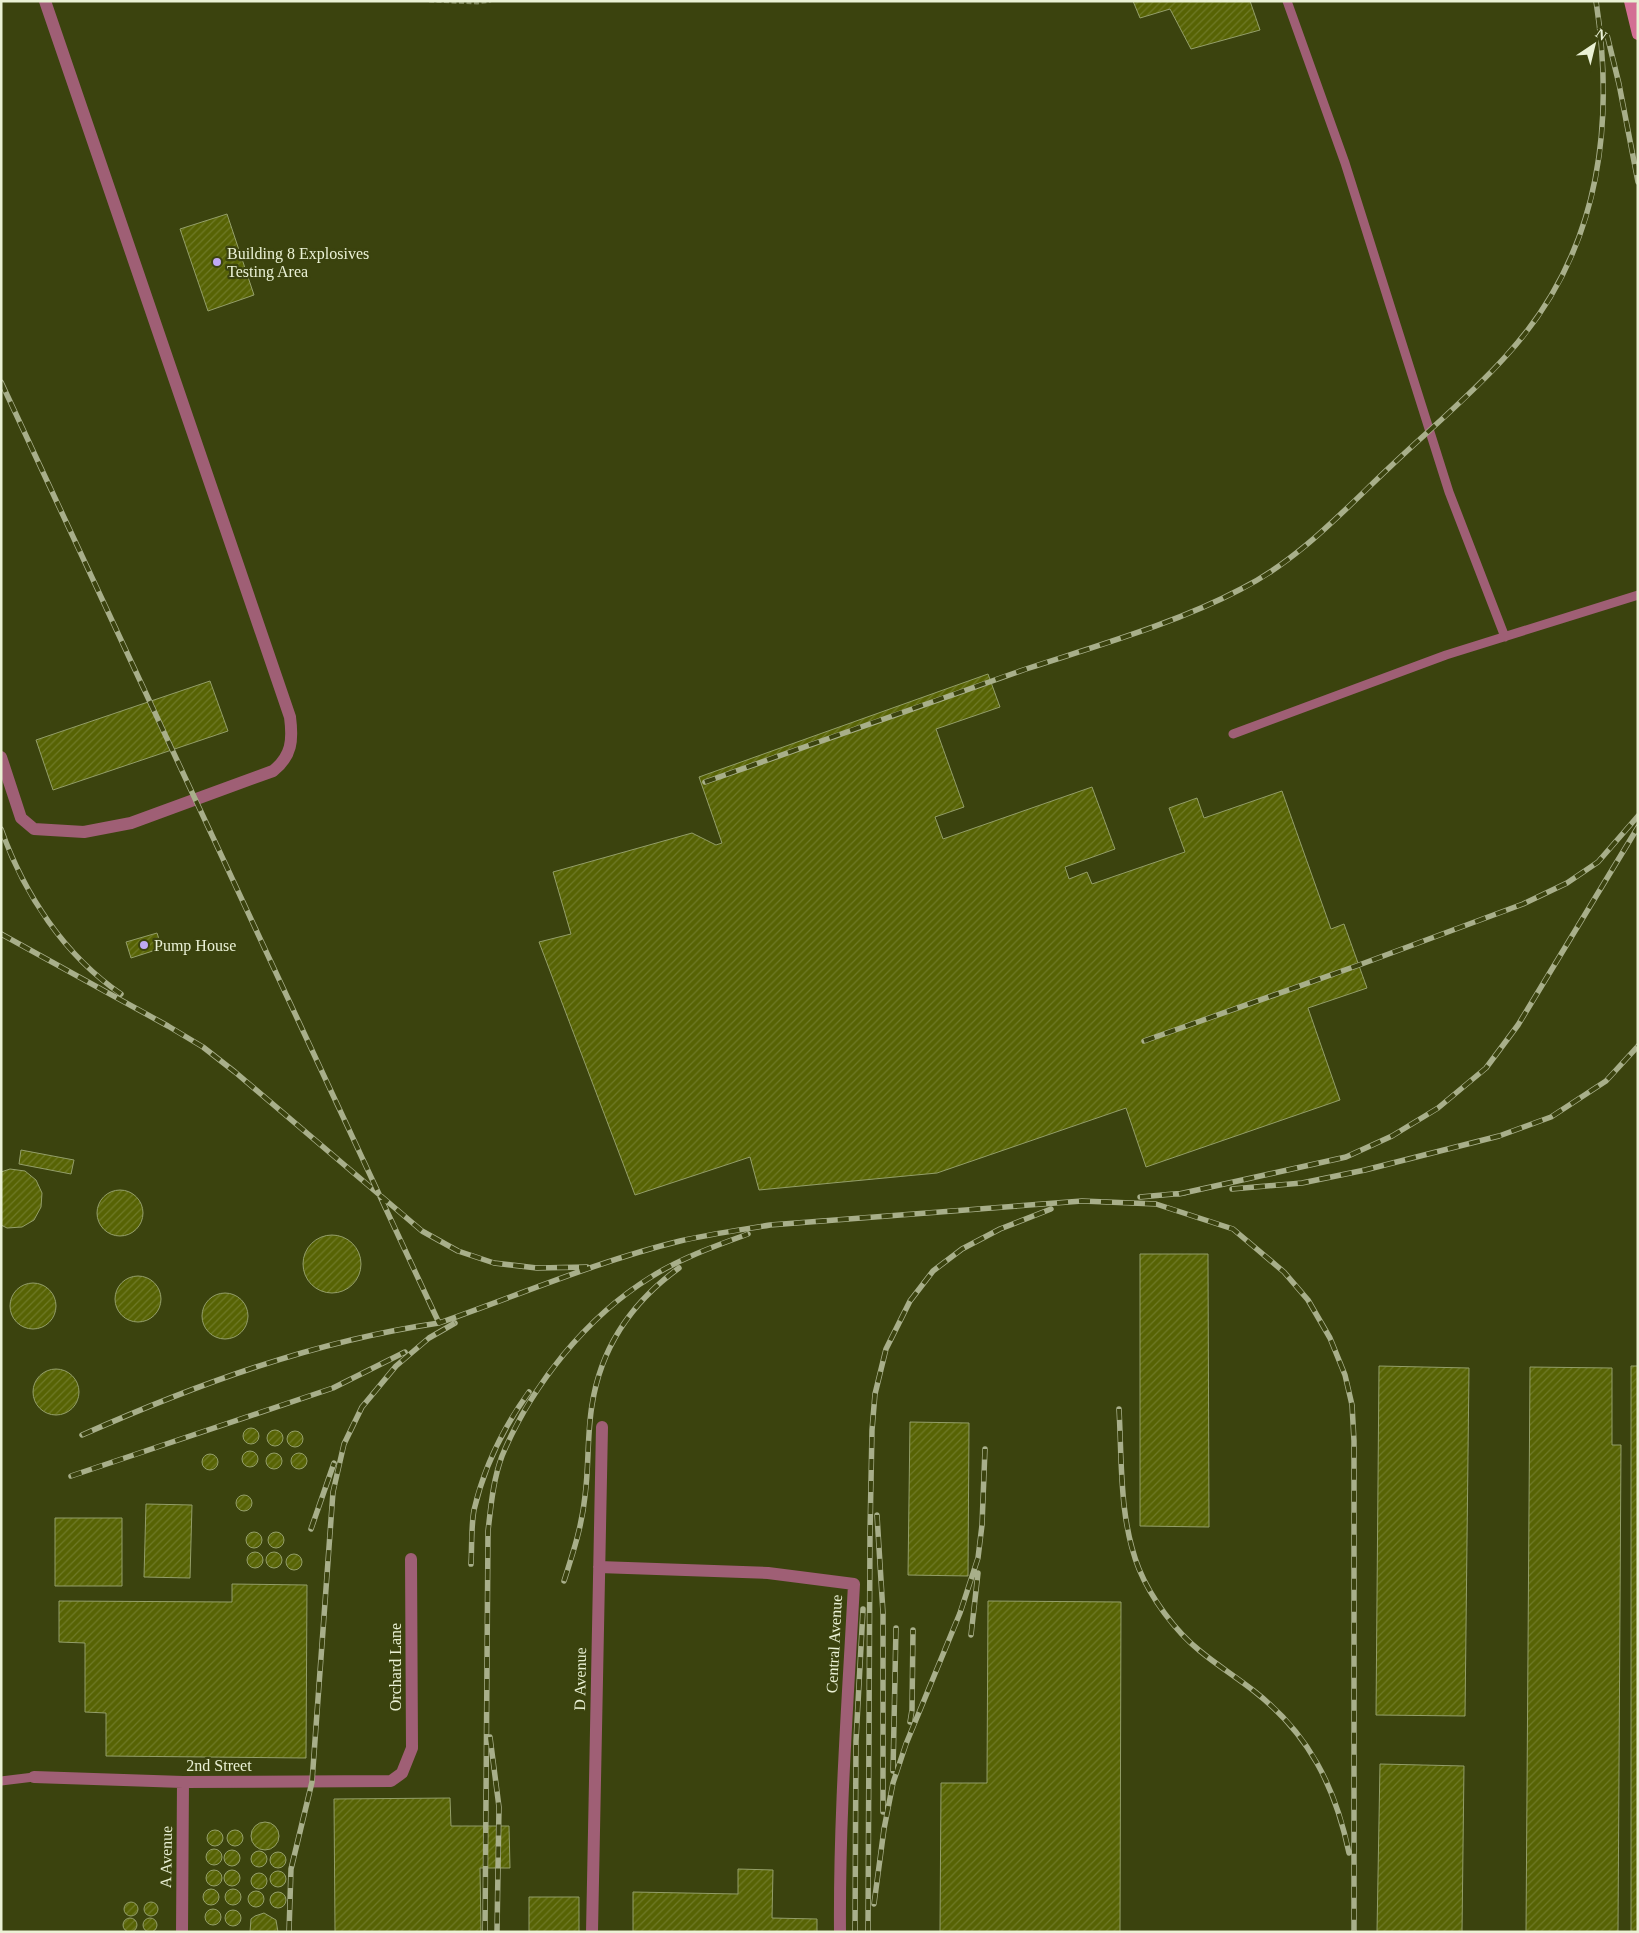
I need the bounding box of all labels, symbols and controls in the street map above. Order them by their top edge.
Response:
north arrow [1569,20,1619,70]
text: N [1593,26,1610,44]
place label: Building 8 Explosives Testing Area [227,245,369,281]
marker: Building 8 Explosives Testing Area [211,256,223,268]
place label: Pump House [154,937,236,955]
marker: Pump House [138,939,150,951]
street label: Central Avenue [823,1594,845,1694]
street label: Orchard Lane [387,1623,404,1711]
street label: D Avenue [571,1647,589,1711]
street label: 2nd Street [186,1757,252,1774]
street label: A Avenue [157,1826,175,1888]

